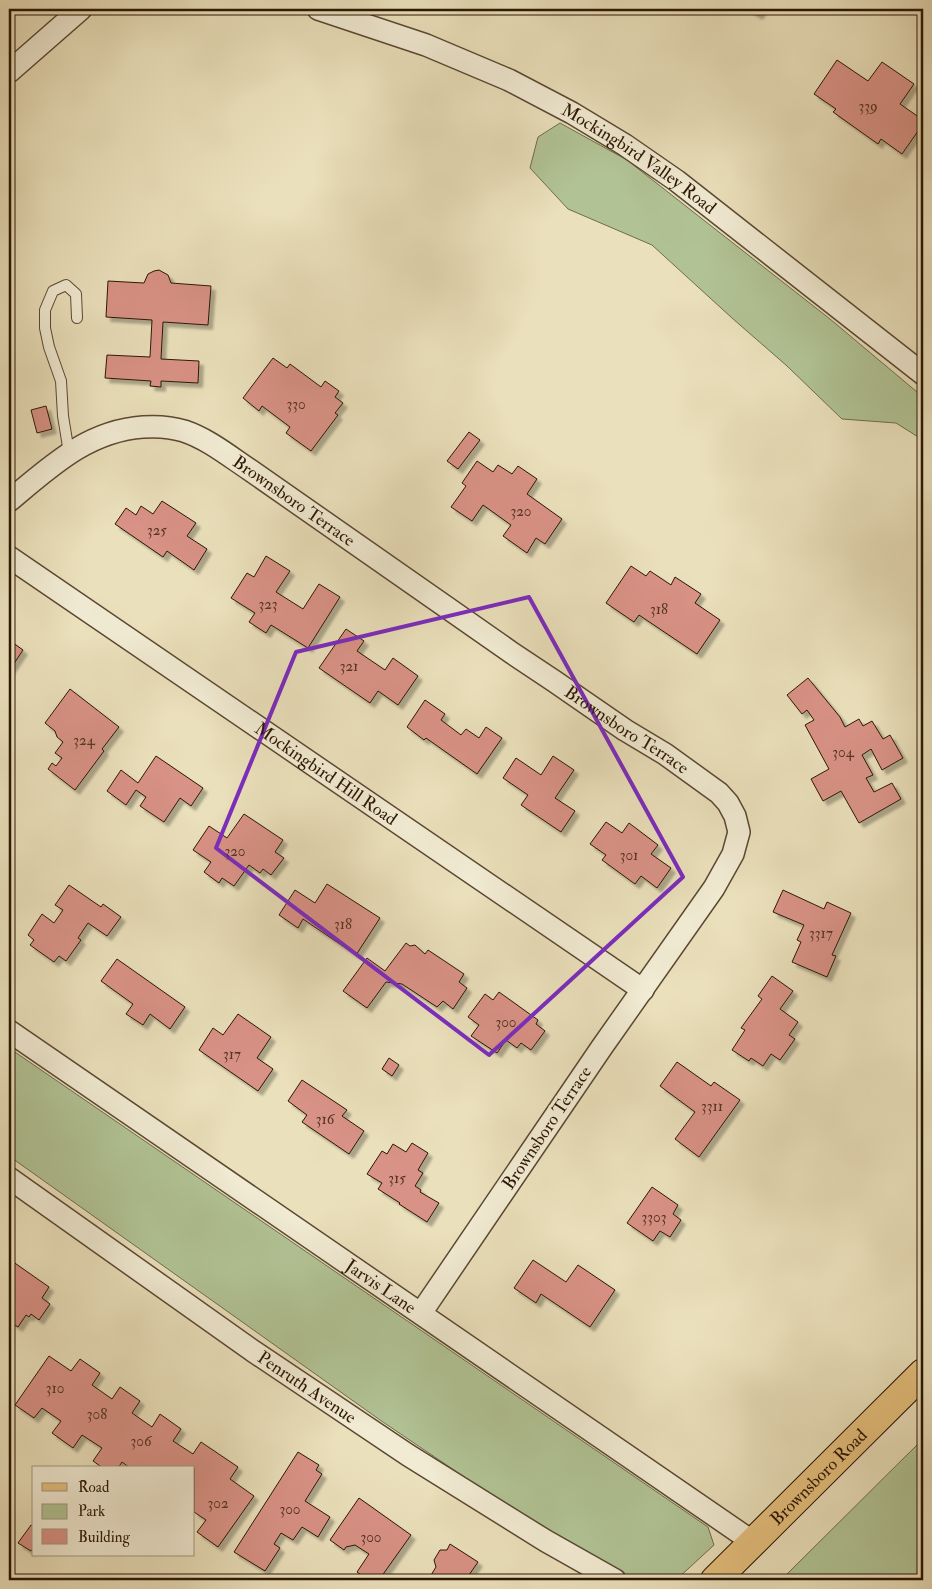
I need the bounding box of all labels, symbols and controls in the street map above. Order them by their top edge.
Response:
house number: 339 [858,97,878,116]
street label: Mockingbird Valley Road [558,98,721,219]
house number: 330 [286,395,306,414]
street label: Brownsboro Terrace [228,450,360,552]
house number: 320 [510,502,532,521]
house number: 325 [147,521,167,540]
house number: 323 [258,595,278,614]
house number: 318 [650,600,668,619]
house number: 321 [340,657,358,676]
street label: Brownsboro Terrace [560,680,694,779]
street label: Mockingbird Hill Road [250,717,402,830]
house number: 324 [73,731,96,750]
house number: 304 [832,743,855,762]
house number: 320 [224,842,246,861]
house number: 301 [620,846,638,865]
house number: 318 [334,915,352,934]
house number: 3317 [809,924,833,943]
house number: 300 [495,1013,517,1032]
house number: 317 [223,1045,241,1064]
street label: Brownsboro Terrace [497,1061,597,1194]
house number: 3311 [701,1097,723,1116]
house number: 316 [316,1110,336,1129]
house number: 315 [388,1169,406,1188]
house number: 3303 [642,1208,666,1227]
street label: Jarvis Lane [340,1253,421,1319]
street label: Penruth Avenue [253,1346,361,1429]
house number: 310 [46,1379,64,1398]
house number: 308 [87,1405,107,1424]
street label: Brownsboro Road [765,1424,872,1530]
house number: 306 [130,1432,153,1451]
legend [32,1466,195,1556]
text: Road [78,1478,110,1497]
house number: 302 [207,1494,229,1513]
house number: 300 [279,1500,301,1519]
text: Park [78,1502,105,1521]
text: Building [78,1528,130,1547]
house number: 300 [360,1528,382,1547]

